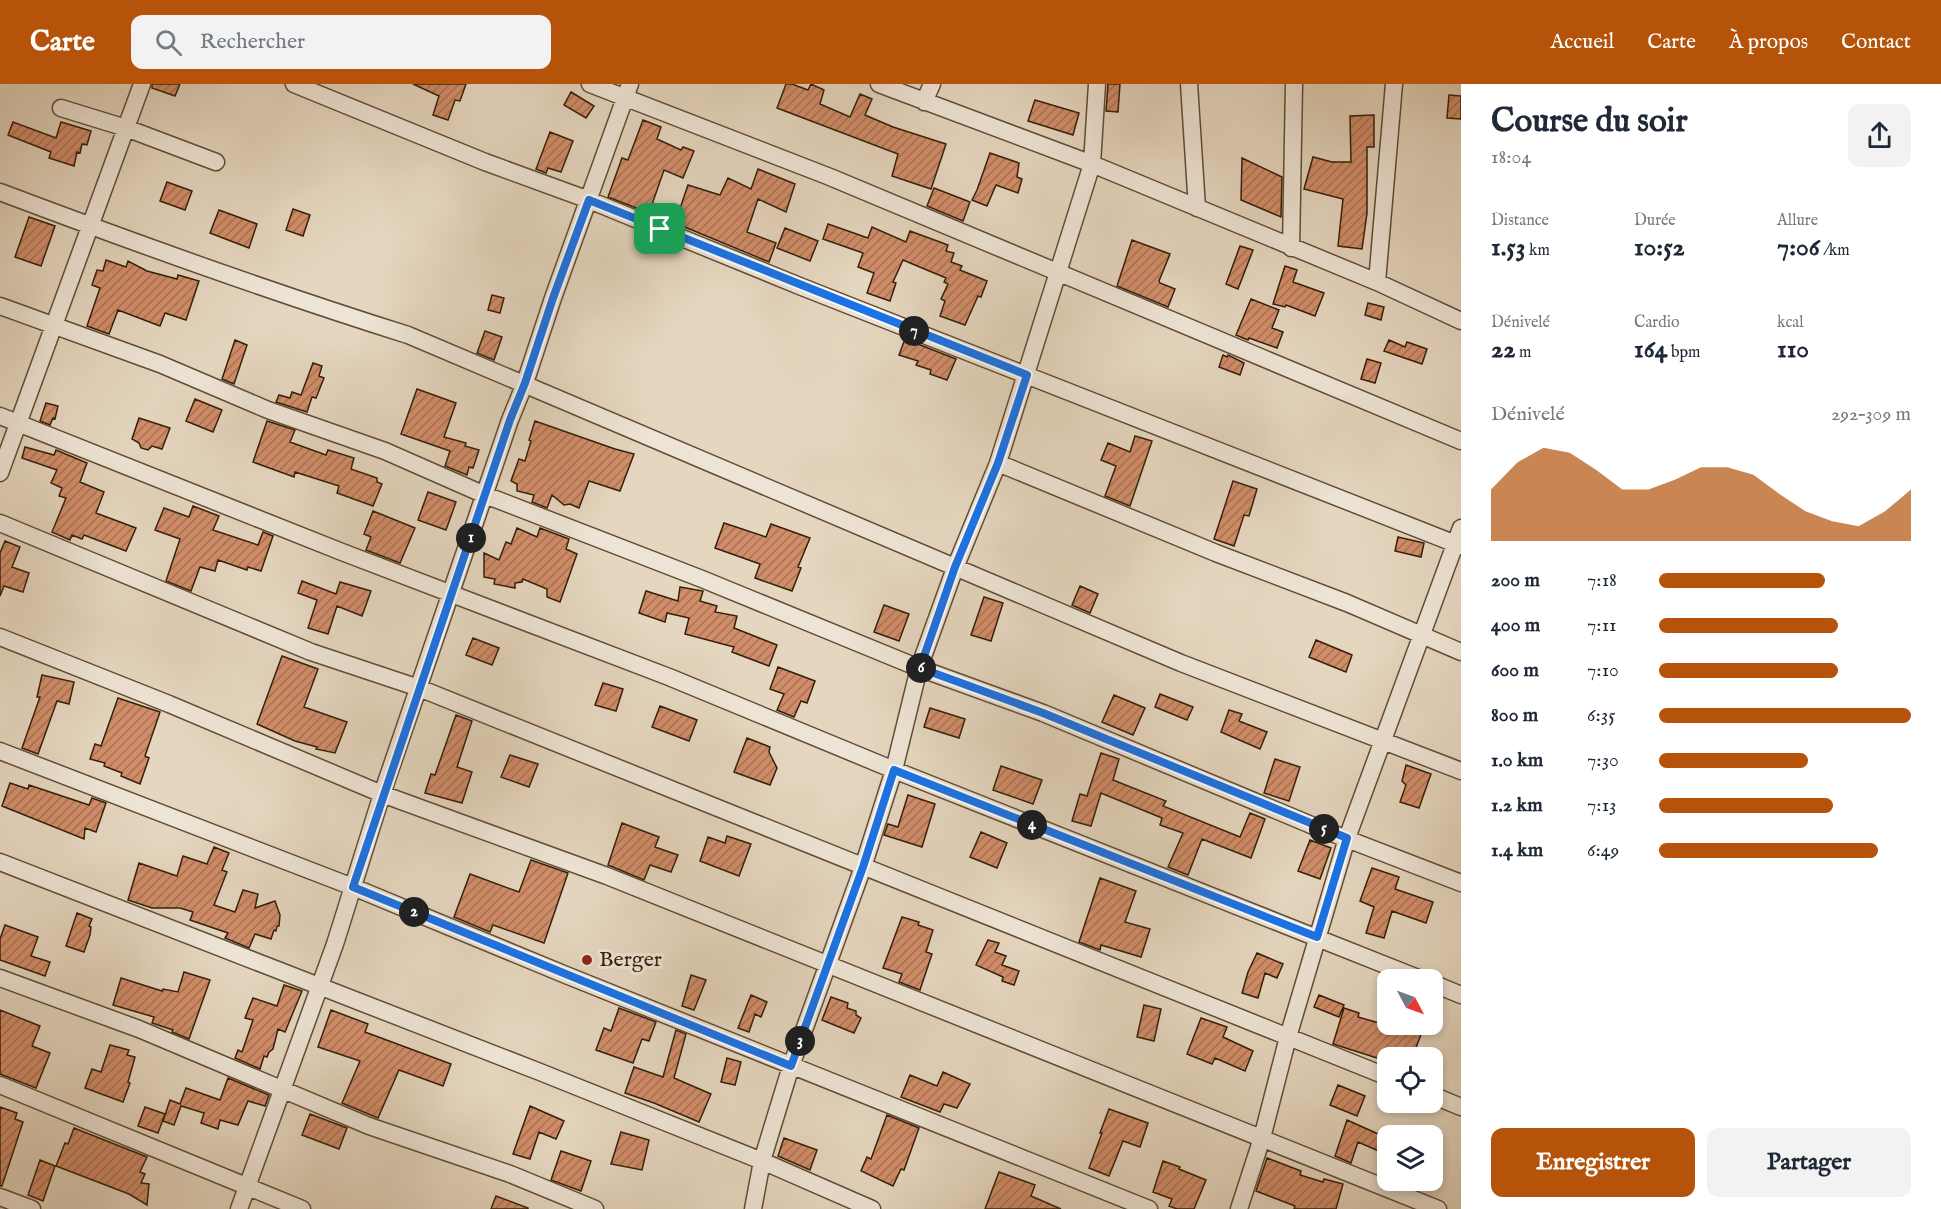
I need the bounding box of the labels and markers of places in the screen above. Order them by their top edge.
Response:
pin [634,203,685,254]
pin: 7 [899,316,929,346]
pin: 1 [456,523,486,553]
pin: 6 [906,653,936,683]
pin: 4 [1017,810,1047,840]
pin: 5 [1309,814,1339,844]
pin: 2 [399,897,429,927]
place label: Berger [599,946,662,974]
marker: Berger [580,953,594,967]
pin: 3 [785,1026,815,1056]

